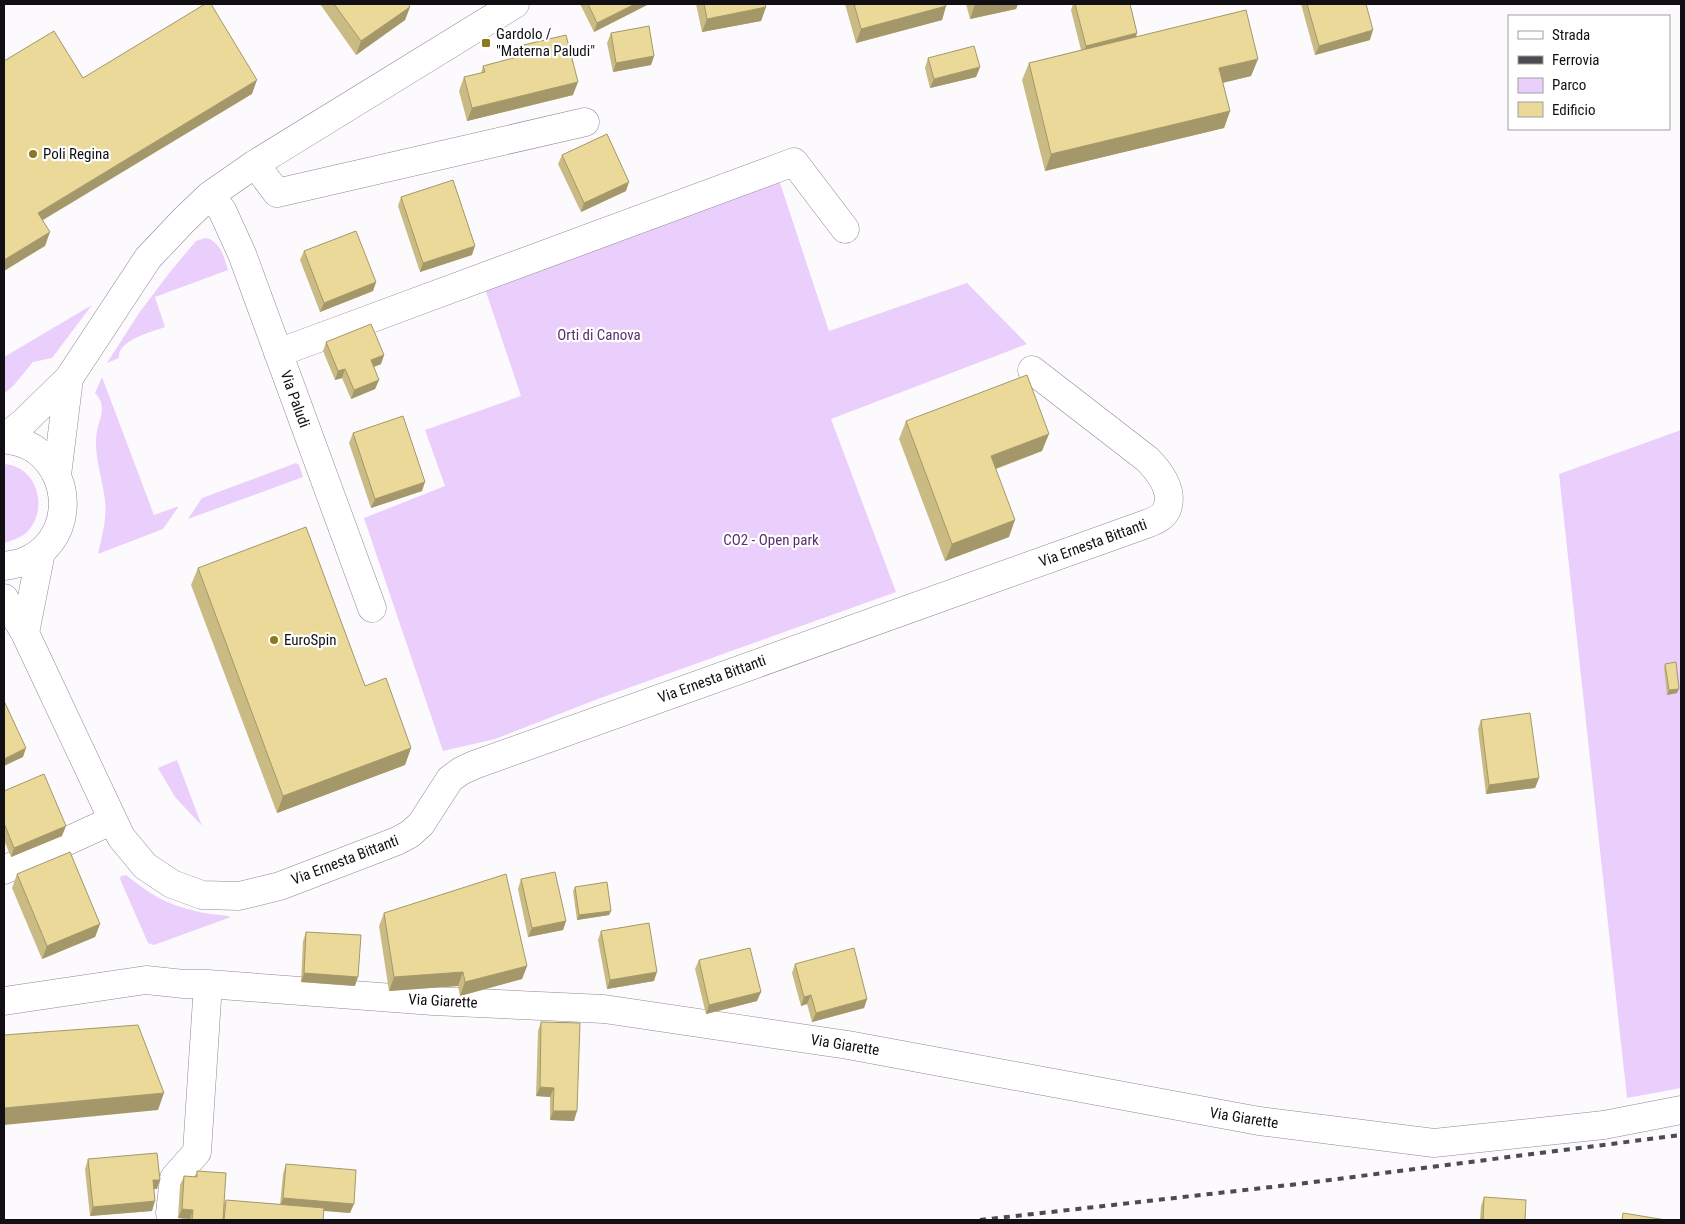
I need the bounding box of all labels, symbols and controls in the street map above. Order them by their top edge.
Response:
legend [1508,15,1670,130]
place label: Gardolo / "Materna Paludi" [496,25,595,60]
text: Strada [1552,26,1590,44]
marker: Gardolo / "Materna Paludi" [480,37,492,49]
text: Ferrovia [1552,51,1600,69]
text: Parco [1552,76,1586,94]
text: Edificio [1552,101,1595,119]
place label: Poli Regina [43,145,109,163]
marker: Poli Regina [27,148,39,160]
park label: Orti di Canova [557,326,641,344]
street label: Via Paludi [276,368,314,430]
street label: Via Ernesta Bittanti [1037,515,1149,571]
park label: CO2 - Open park [723,531,819,549]
place label: EuroSpin [284,631,336,649]
marker: EuroSpin [268,634,280,646]
street label: Via Ernesta Bittanti [656,651,768,707]
street label: Via Ernesta Bittanti [289,831,401,889]
street label: Via Giarette [408,990,478,1012]
street label: Via Giarette [809,1031,881,1059]
street label: Via Giarette [1208,1104,1280,1132]

